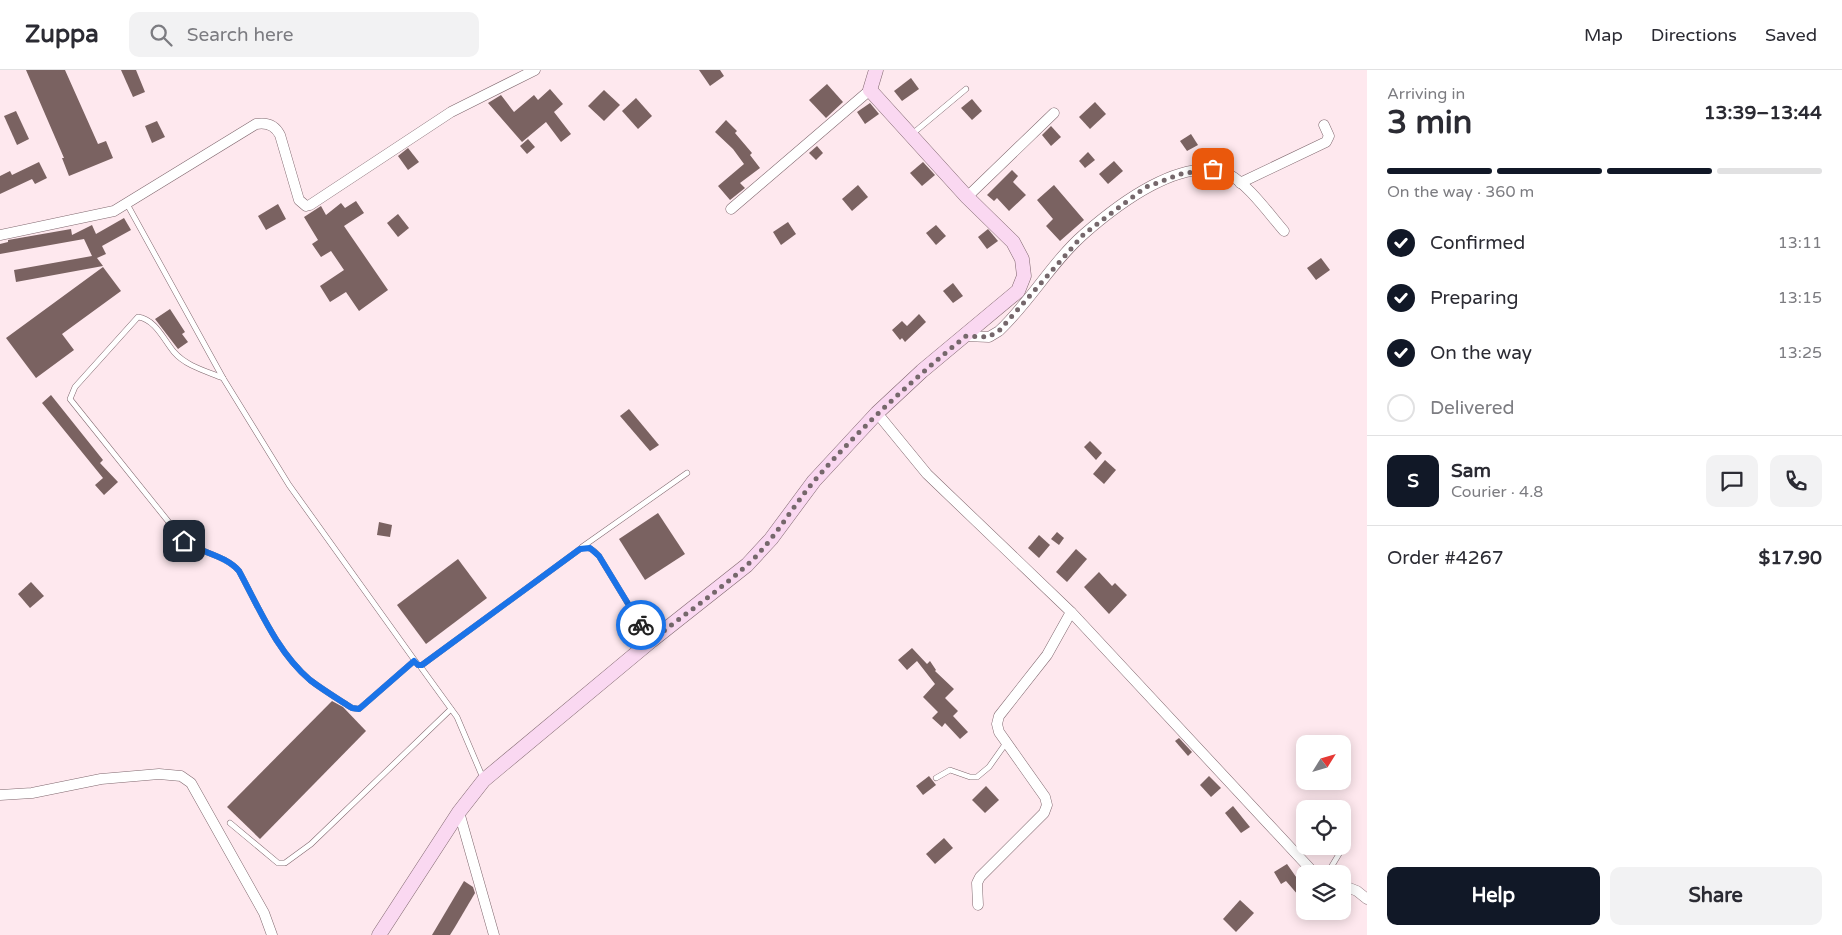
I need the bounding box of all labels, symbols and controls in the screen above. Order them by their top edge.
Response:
search box [129,12,479,57]
text: Zuppa [25,20,99,49]
icon: search [147,21,175,49]
text: Search here [187,24,294,46]
text: Map [1584,24,1623,46]
text: Directions [1651,24,1737,46]
text: Saved [1765,24,1817,46]
text: Arriving in [1387,84,1465,104]
text: 13:39–13:44 [1704,102,1822,124]
text: 3 min [1387,104,1472,142]
pin [1192,148,1234,190]
icon: bag [1199,155,1227,183]
text: On the way · 360 m [1387,182,1534,202]
icon: check [1387,229,1415,257]
text: Confirmed [1430,232,1525,254]
text: 13:11 [1778,233,1822,253]
icon: check [1387,284,1415,312]
text: Preparing [1430,287,1519,309]
text: 13:15 [1778,288,1822,308]
icon: check [1387,339,1415,367]
text: On the way [1430,342,1532,364]
text: 13:25 [1778,343,1822,363]
text: Delivered [1430,397,1515,419]
button: chat [1706,455,1758,507]
button: phone [1770,455,1822,507]
text: Sam [1451,460,1491,482]
text: S [1407,470,1419,492]
text: Courier · 4.8 [1451,482,1543,502]
pin [163,520,205,562]
icon: home [170,527,198,555]
text: Order #4267 [1387,547,1504,569]
text: $17.90 [1759,547,1822,569]
courier [616,600,666,650]
icon: bike [627,611,655,639]
north arrow [1296,735,1351,790]
map controls [1296,735,1351,920]
button: locate [1296,800,1351,855]
button: layers [1296,865,1351,920]
button: Help [1387,867,1600,925]
button: Share [1610,867,1822,925]

